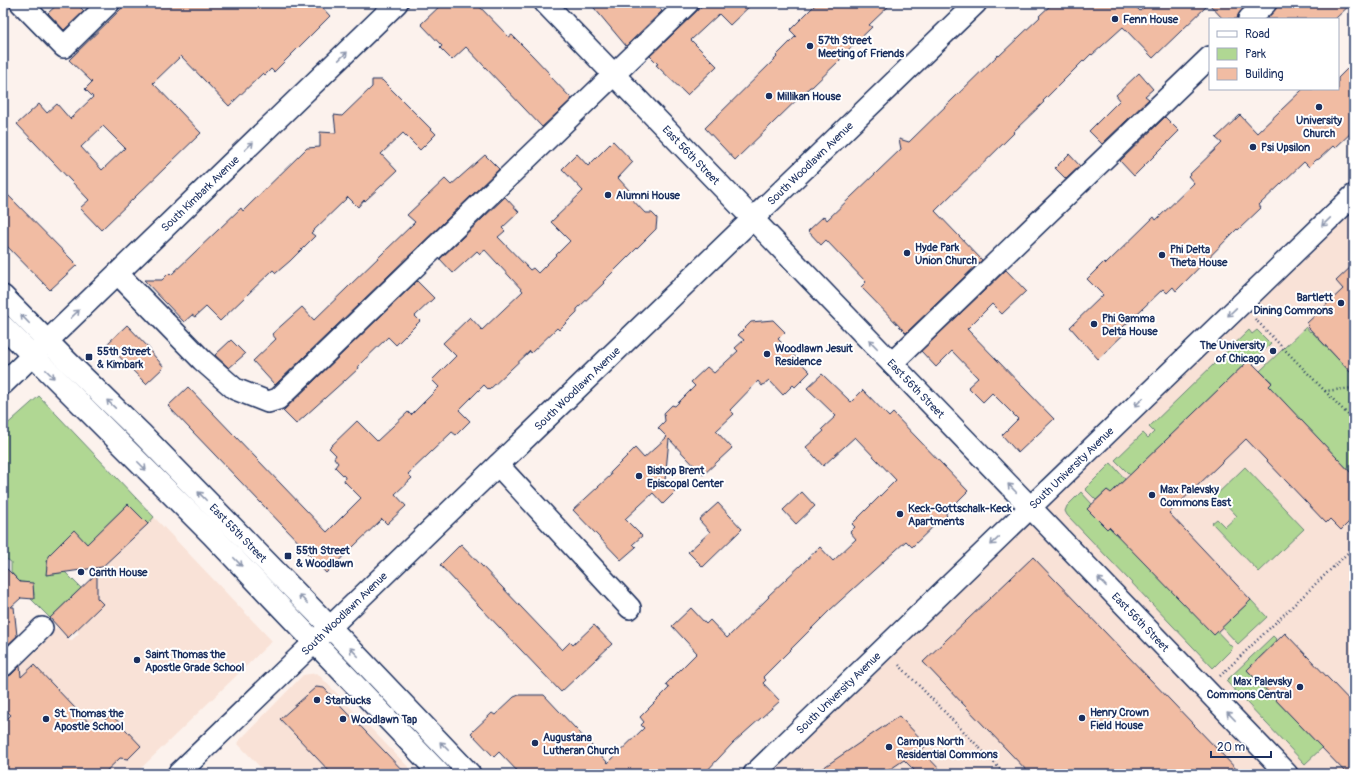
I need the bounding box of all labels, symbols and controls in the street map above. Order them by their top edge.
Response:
place label: Fenn House [1123,13,1179,26]
marker: Fenn House [1110,14,1120,24]
legend [1209,18,1339,90]
text: Road [1245,27,1270,42]
place label: 57th Street Meeting of Friends [818,34,904,60]
marker: 57th Street Meeting of Friends [805,41,815,51]
text: Park [1245,47,1266,62]
one-way arrow [338,51,348,60]
text: Building [1245,67,1284,82]
place label: Millikan House [777,90,841,103]
marker: Millikan House [764,91,774,101]
marker: University Church [1314,102,1324,112]
place label: University Church [1296,114,1342,140]
street label: South Woodlawn Avenue [765,119,856,208]
street label: East 56th Street [660,123,723,188]
one-way arrow [244,141,254,151]
place label: Psi Upsilon [1261,141,1310,154]
marker: Psi Upsilon [1248,142,1258,152]
street label: South Kimbark Avenue [159,153,242,234]
place label: Alumni House [616,189,681,202]
marker: Alumni House [603,190,613,200]
one-way arrow [1321,217,1331,227]
place label: Hyde Park Union Church [915,241,977,267]
place label: Phi Delta Theta House [1169,243,1228,269]
marker: Hyde Park Union Church [902,248,912,258]
marker: Phi Delta Theta House [1157,250,1167,260]
place label: Bartlett Dining Commons [1253,291,1334,317]
marker: Bartlett Dining Commons [1336,298,1346,308]
one-way arrow [1227,307,1237,317]
one-way arrow [70,310,80,319]
place label: Phi Gamma Delta House [1102,312,1158,338]
one-way arrow [20,314,30,324]
marker: Phi Gamma Delta House [1089,319,1099,329]
one-way arrow [868,339,878,349]
place label: The University of Chicago [1199,339,1265,365]
place label: Woodlawn Jesuit Residence [775,342,853,368]
street label: South Woodlawn Avenue [532,344,623,433]
place label: 55th Street & Kimbark [97,345,151,371]
marker: The University of Chicago [1268,346,1278,356]
marker: Woodlawn Jesuit Residence [762,349,772,359]
marker: 55th Street & Kimbark [84,352,94,362]
street label: East 56th Street [884,357,947,421]
one-way arrow [45,369,55,379]
one-way arrow [1134,397,1144,407]
one-way arrow [106,399,116,409]
street label: South University Avenue [1027,424,1117,512]
one-way arrow [137,461,147,471]
place label: Bishop Brent Episcopal Center [647,464,725,490]
marker: Bishop Brent Episcopal Center [634,471,644,481]
one-way arrow [1007,483,1017,493]
place label: Max Palevsky Commons East [1160,483,1232,509]
marker: Max Palevsky Commons East [1147,490,1157,500]
one-way arrow [198,491,207,501]
street label: East 55th Street [207,501,270,566]
place label: Keck-Gottschalk-Keck Apartments [908,502,1012,528]
marker: Keck-Gottschalk-Keck Apartments [895,509,905,519]
one-way arrow [990,536,1000,546]
place label: 55th Street & Woodlawn [296,544,353,570]
marker: 55th Street & Woodlawn [283,551,293,561]
one-way arrow [233,557,243,567]
place label: Carith House [89,566,148,579]
marker: Carith House [76,567,86,577]
street label: South Woodlawn Avenue [299,569,390,658]
one-way arrow [1098,577,1107,587]
street label: East 56th Street [1109,590,1172,655]
one-way arrow [298,594,308,604]
one-way arrow [349,647,359,657]
place label: Saint Thomas the Apostle Grade School [145,648,245,674]
street label: South University Avenue [794,649,884,737]
marker: Saint Thomas the Apostle Grade School [132,655,142,665]
place label: Max Palevsky Commons Central [1207,675,1292,701]
marker: Max Palevsky Commons Central [1295,682,1305,692]
place label: Starbucks [325,694,371,707]
marker: Starbucks [312,695,322,705]
place label: Henry Crown Field House [1090,706,1149,732]
place label: St. Thomas the Apostle School [54,707,124,733]
one-way arrow [1226,711,1236,721]
place label: Woodlawn Tap [351,713,417,726]
marker: Henry Crown Field House [1077,713,1087,723]
marker: St. Thomas the Apostle School [41,714,51,724]
marker: Woodlawn Tap [338,714,348,724]
place label: Augustana Lutheran Church [543,731,619,757]
scale bar [1211,733,1271,759]
place label: Campus North Residential Commons [897,735,998,761]
marker: Augustana Lutheran Church [530,738,540,748]
text: 20 m [1217,740,1246,755]
one-way arrow [439,741,448,751]
marker: Campus North Residential Commons [884,742,894,752]

